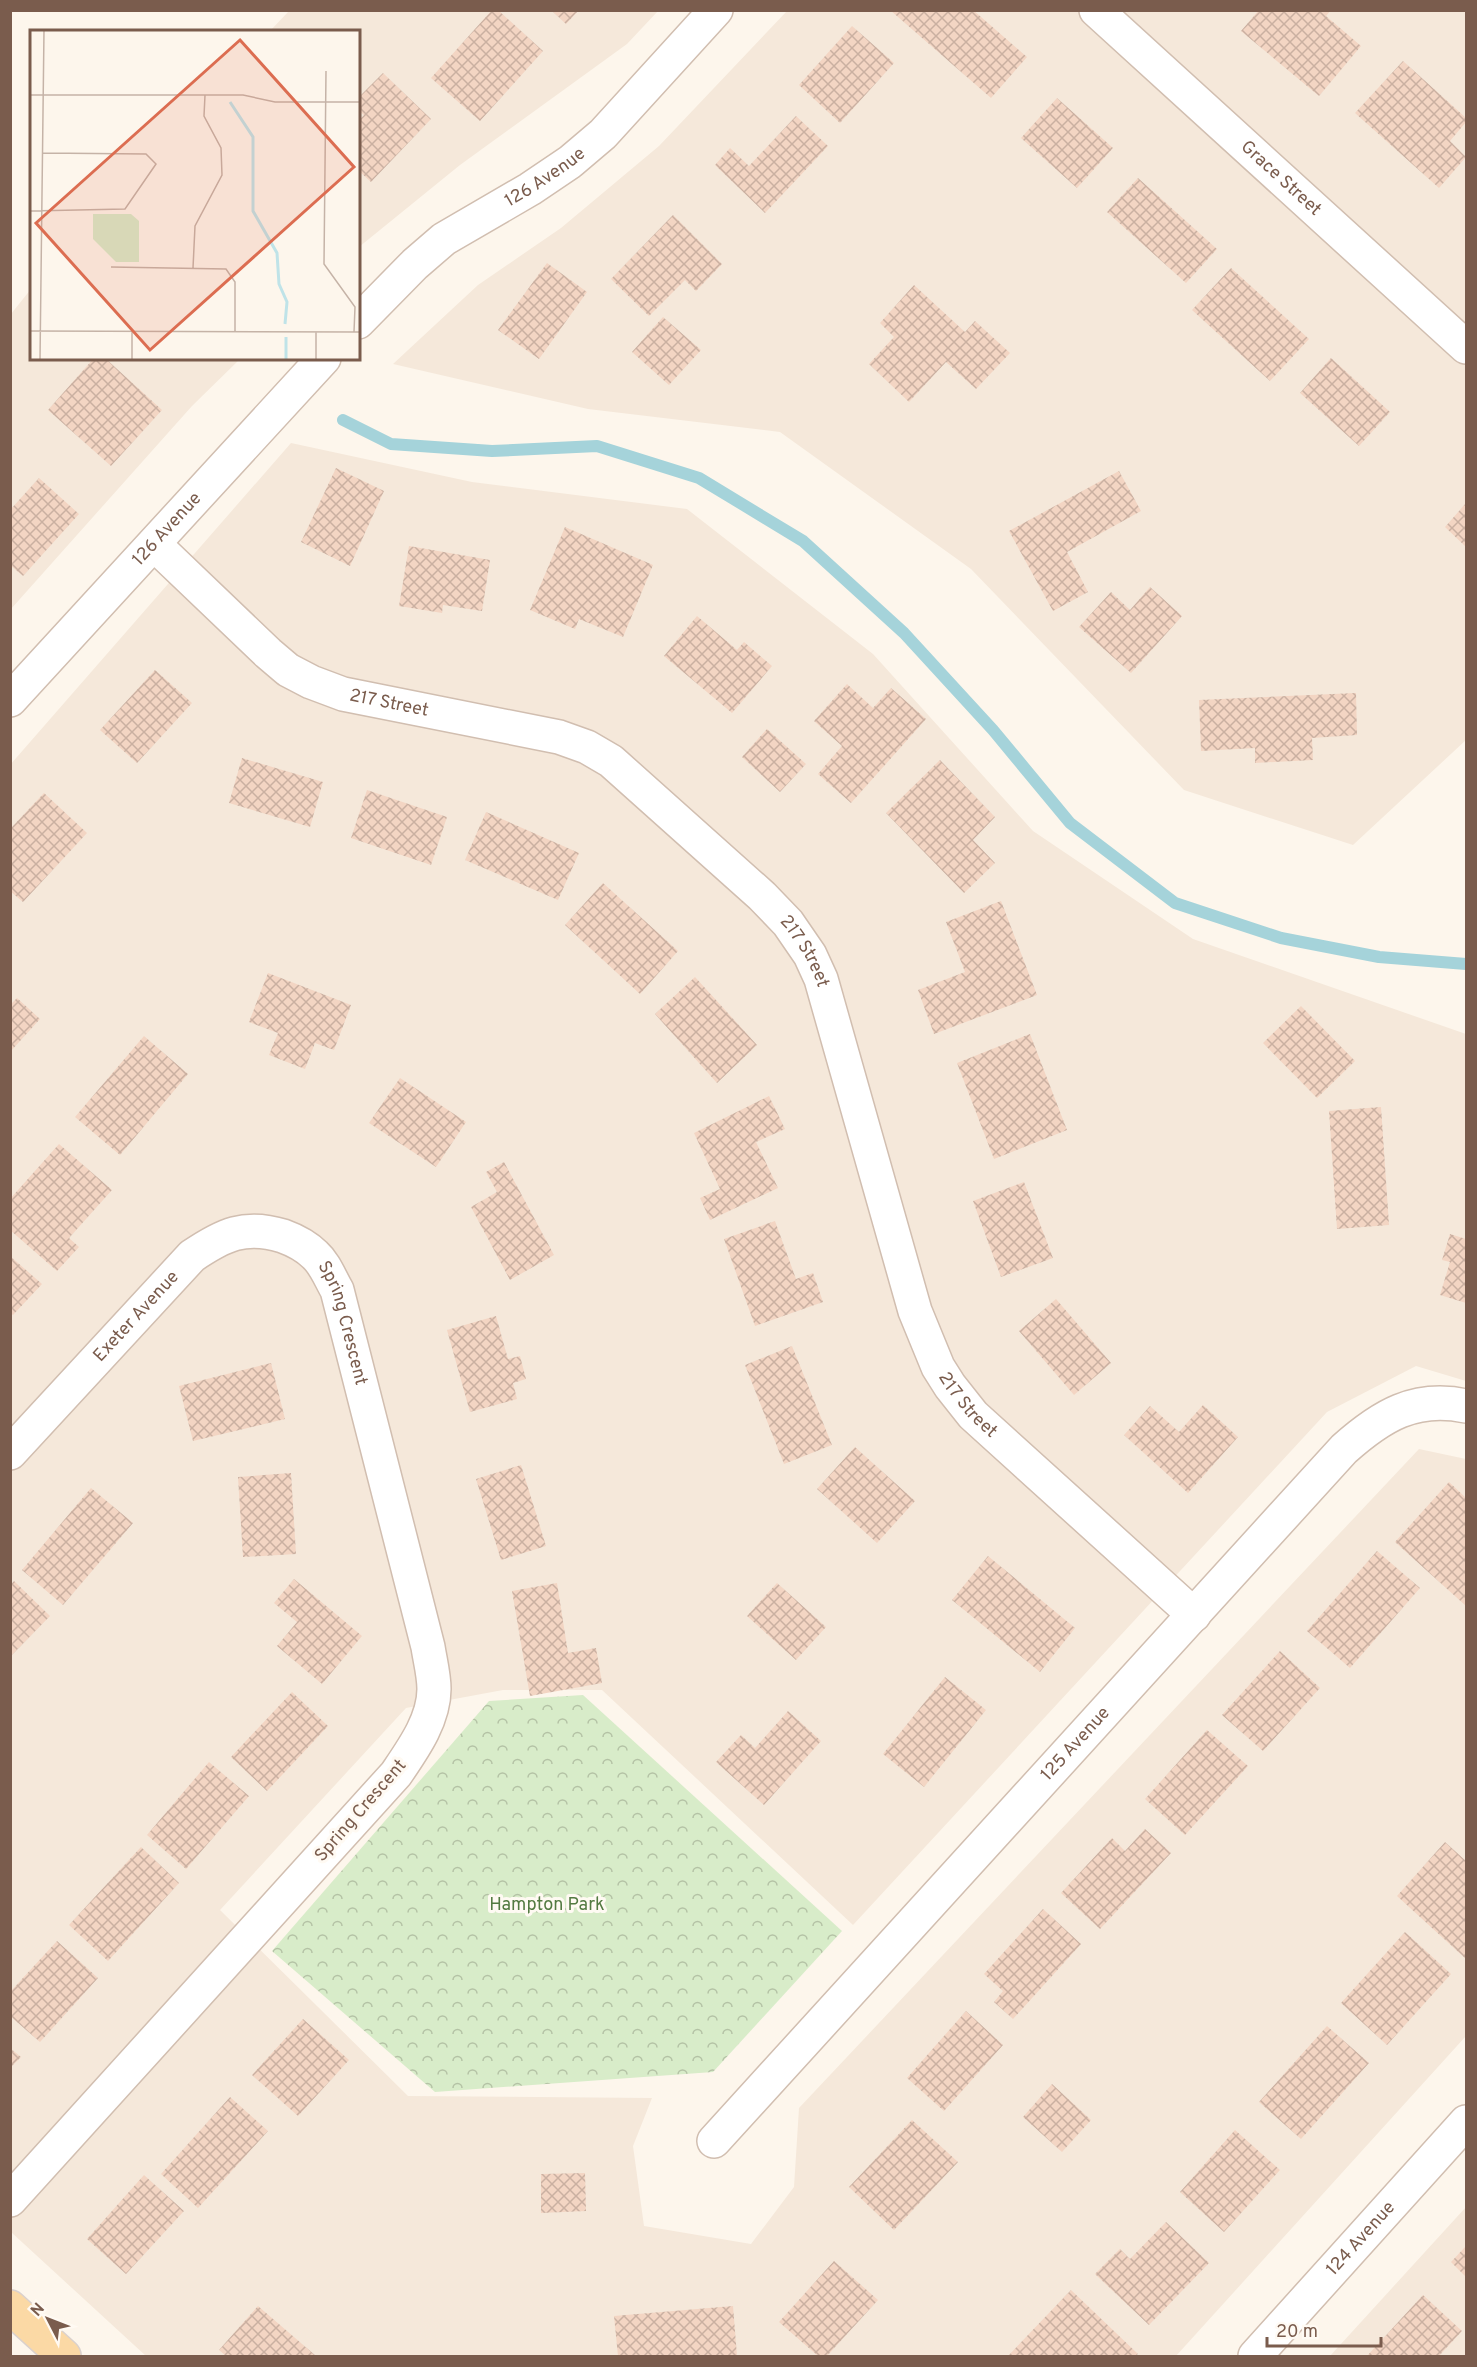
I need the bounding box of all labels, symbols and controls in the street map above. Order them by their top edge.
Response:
inset map [30,30,360,360]
street label: Grace Street [1236,136,1326,221]
street label: 126 Avenue [501,142,590,213]
street label: 126 Avenue [127,487,207,571]
street label: 217 Street [347,684,431,722]
street label: 217 Street [775,910,834,990]
street label: Spring Crescent [312,1257,372,1388]
street label: Exeter Avenue [88,1266,184,1367]
street label: 217 Street [933,1368,1002,1443]
street label: 125 Avenue [1036,1702,1115,1786]
street label: Spring Crescent [310,1755,412,1867]
park label: Hampton Park [489,1894,605,1917]
street label: 124 Avenue [1321,2197,1400,2281]
north arrow [18,2289,78,2349]
text: N [27,2299,50,2321]
scale bar [1267,2310,1381,2348]
text: 20 m [1276,2321,1318,2344]

